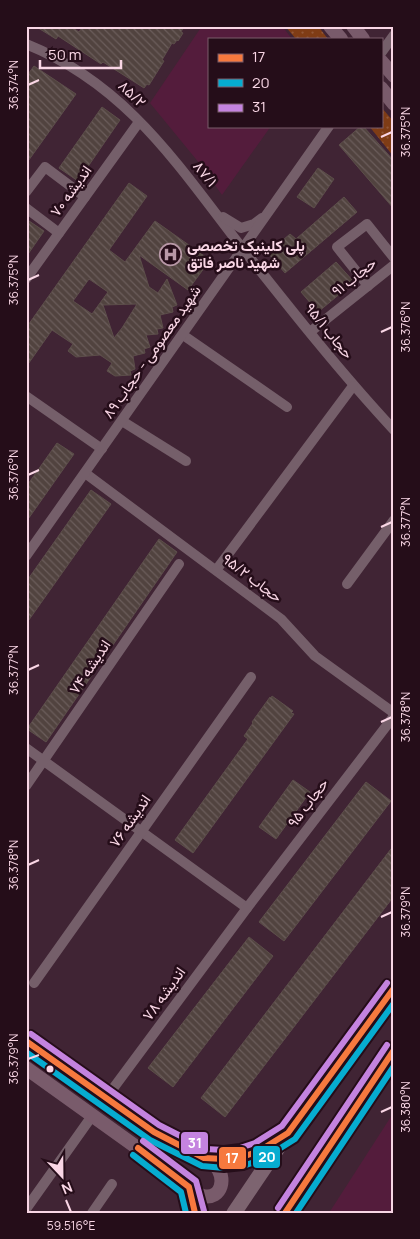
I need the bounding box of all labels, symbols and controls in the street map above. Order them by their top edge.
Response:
scale bar [40,38,121,70]
legend [208,38,382,128]
text: 50 m [48,44,82,65]
text: 17 [252,46,265,67]
text: 36.374°N [5,60,22,110]
text: 20 [252,72,270,93]
street label: ۸۵/۲ [114,75,151,112]
text: 31 [252,96,266,117]
text: 36.375°N [397,107,414,157]
street label: ۸۷/۱ [188,156,222,191]
street label: اندیشه ۷۰ [45,161,96,221]
place label: پلی کلینیک تخصصی شهید ناصر فاتق [187,235,305,273]
hospital icon: پلی کلینیک تخصصی شهید ناصر فاتق [159,243,183,267]
street label: حجاب ۹۱ [327,252,381,301]
text: 36.375°N [5,255,22,305]
street label: شهید معصومی - حجاب ۸۹ [98,281,206,423]
street label: حجاب ۹۵/۱ [300,298,358,363]
text: 36.376°N [397,302,414,352]
text: 36.376°N [5,450,22,500]
text: 36.377°N [397,497,414,547]
street label: حجاب ۹۵/۲ [218,548,287,607]
street label: اندیشه ۷۴ [64,635,115,698]
text: 36.377°N [5,645,22,695]
text: 36.378°N [397,692,414,742]
street label: حجاب ۹۵ [282,774,333,832]
street label: اندیشه ۷۶ [104,790,155,851]
text: 36.378°N [5,840,22,890]
text: 36.379°N [397,887,414,937]
street label: اندیشه ۷۸ [137,963,190,1025]
text: 36.379°N [5,1034,22,1084]
unlabelled marker [45,1064,55,1074]
text: 36.380°N [397,1081,414,1133]
line badge: 31 [180,1131,209,1155]
text: 31 [188,1133,202,1152]
line badge: 20 [252,1145,281,1169]
line badge: 17 [218,1146,247,1170]
text: 20 [258,1147,276,1166]
text: 17 [225,1148,239,1167]
north arrow [38,1152,88,1202]
text: N [59,1178,75,1199]
text: 59.516°E [47,1217,95,1234]

